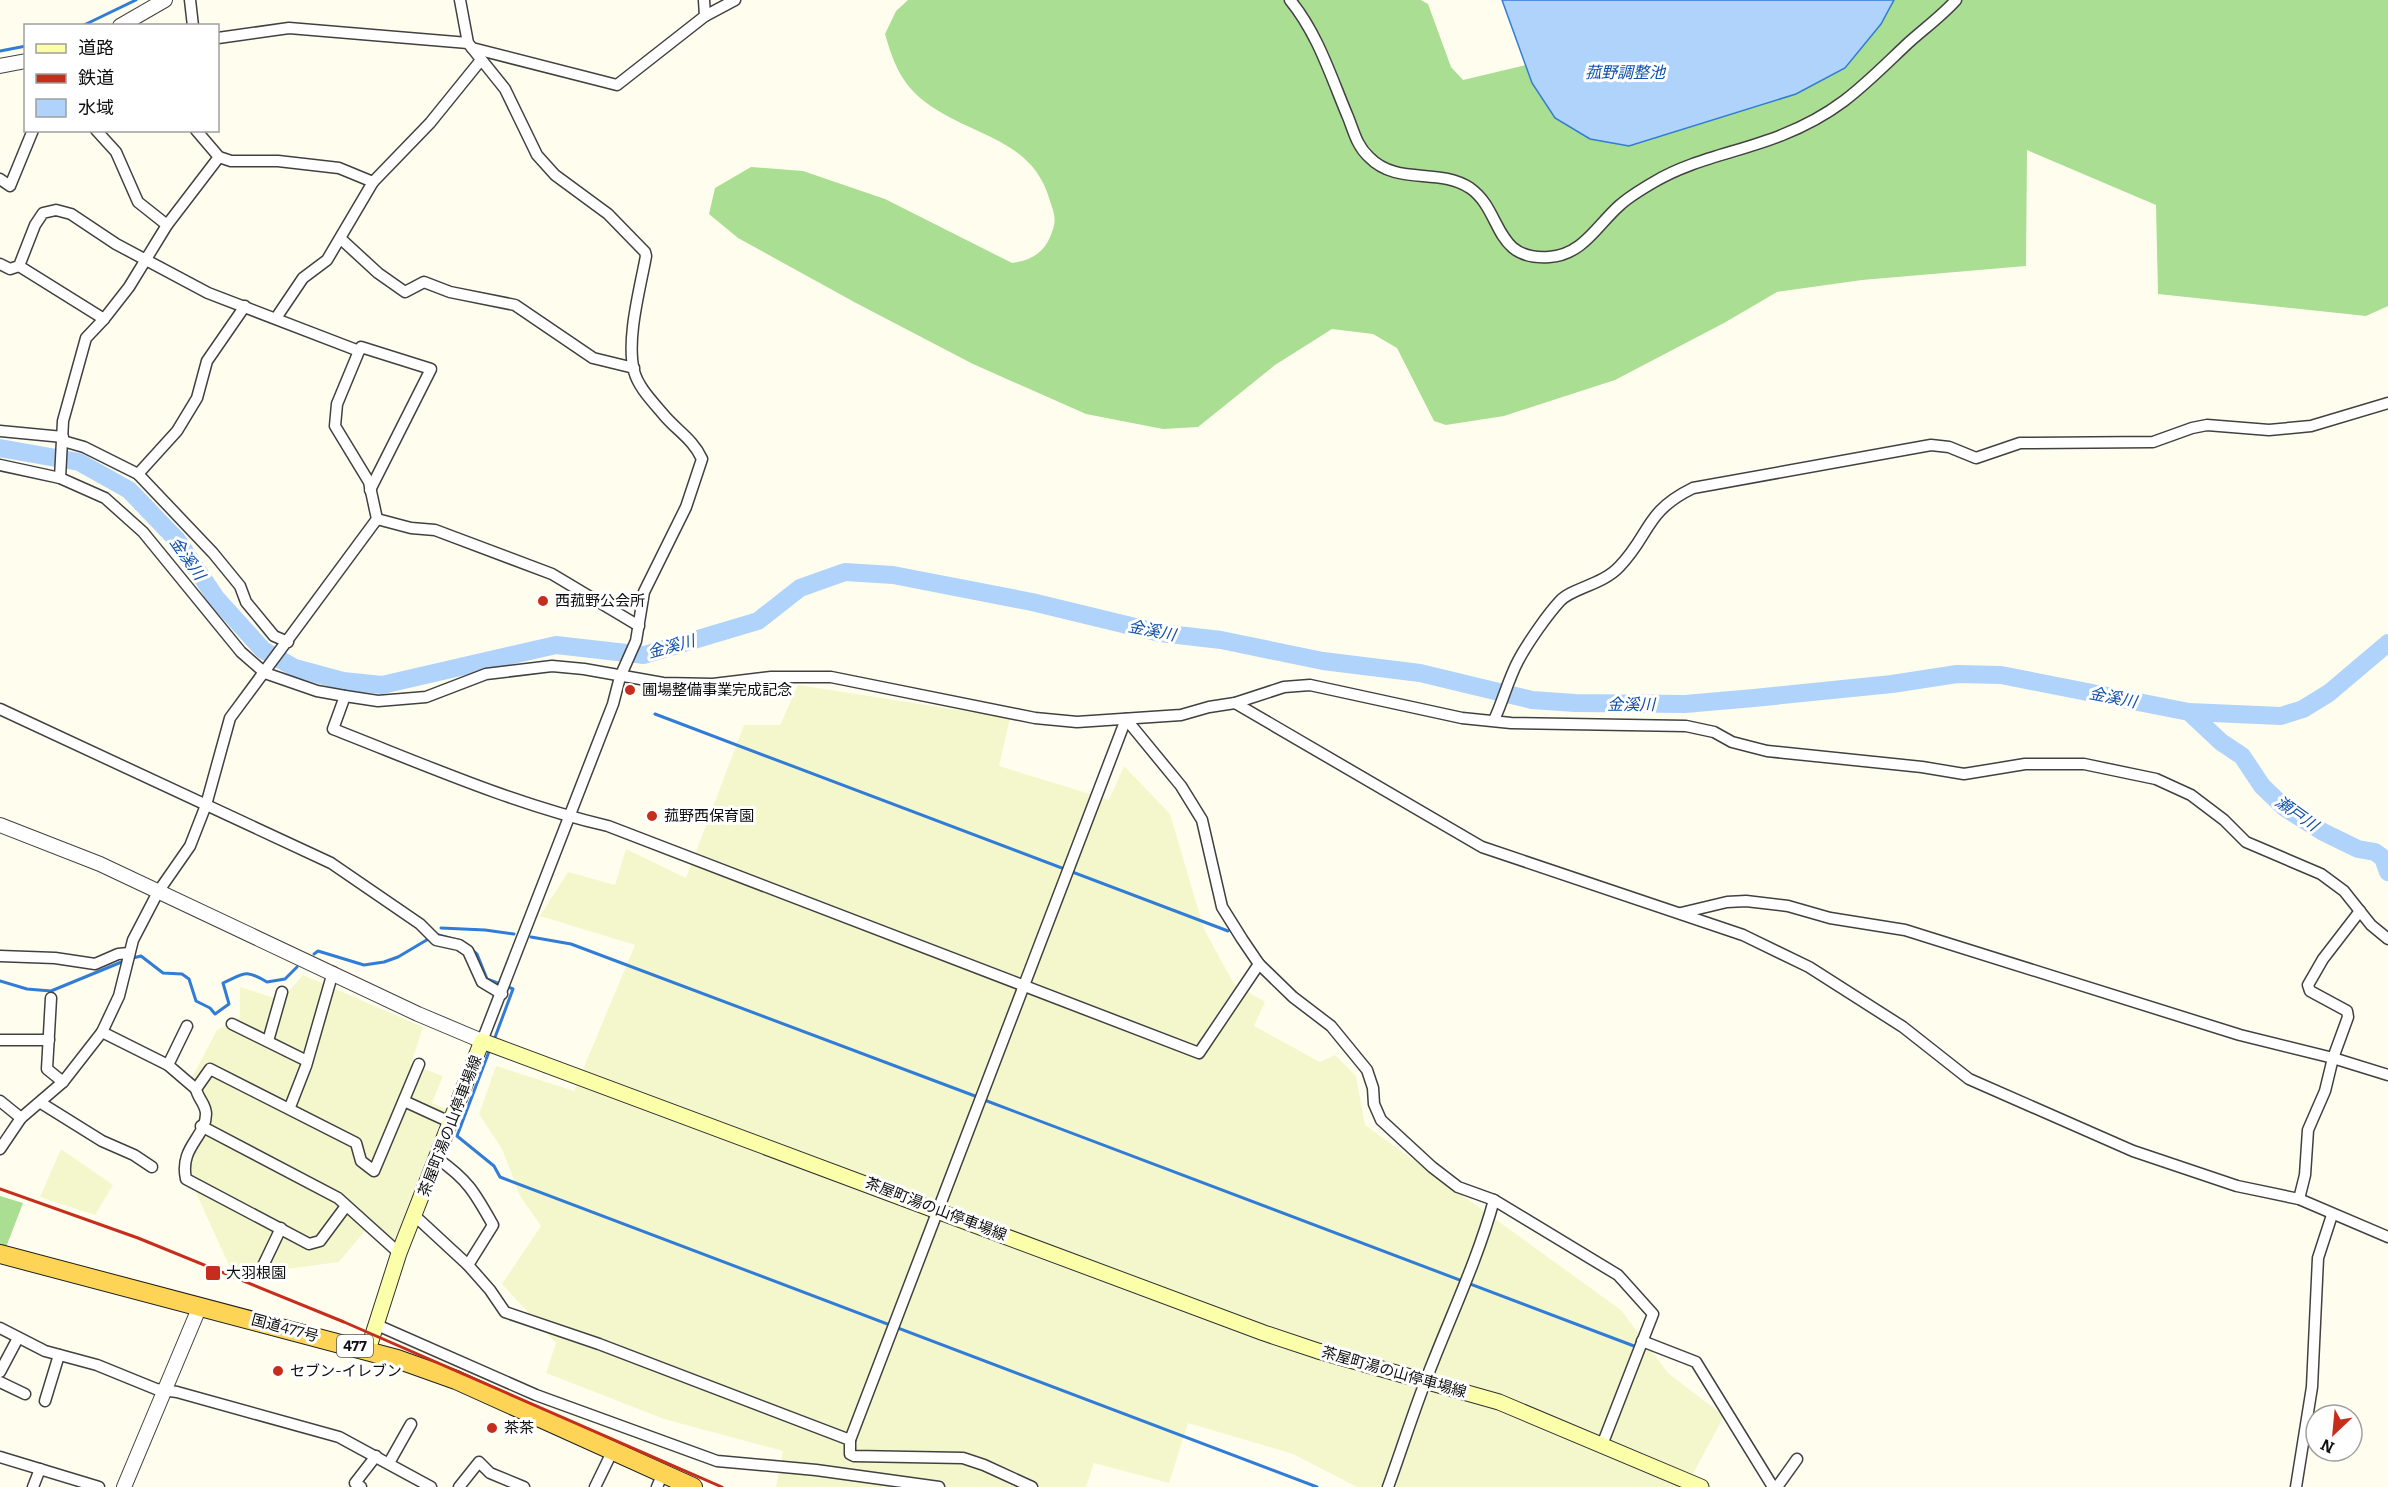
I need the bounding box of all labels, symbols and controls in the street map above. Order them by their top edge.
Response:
legend [24,24,219,132]
text: 道路 [78,37,114,59]
water label: 菰野調整池 [1585,63,1667,82]
text: 鉄道 [78,67,114,89]
text: 水域 [78,97,114,119]
water label: 金溪川 [166,533,210,585]
place label: 西菰野公会所 [555,592,645,610]
marker: 西菰野公会所 [536,594,550,608]
water label: 金溪川 [1127,617,1179,645]
water label: 金溪川 [645,631,699,662]
place label: 圃場整備事業完成記念 [642,681,792,699]
marker: 圃場整備事業完成記念 [623,683,637,697]
water label: 金溪川 [2088,684,2140,712]
water label: 金溪川 [1607,695,1657,714]
water label: 瀬戸川 [2272,792,2323,836]
place label: 菰野西保育園 [664,807,754,825]
marker: 菰野西保育園 [645,809,659,823]
street label: 茶屋町湯の山停車場線 [415,1053,485,1199]
street label: 茶屋町湯の山停車場線 [863,1174,1009,1244]
marker: 大羽根園 [204,1264,222,1282]
place label: 大羽根園 [226,1264,286,1282]
street label: 国道477号 [250,1310,320,1346]
road number: 477 [337,1335,373,1357]
street label: 茶屋町湯の山停車場線 [1319,1343,1469,1401]
place label: セブン-イレブン [290,1362,402,1380]
marker: セブン-イレブン [271,1364,285,1378]
north arrow [2304,1403,2364,1463]
place label: 茶茶 [504,1419,534,1437]
marker: 茶茶 [485,1421,499,1435]
text: N [2318,1435,2337,1457]

